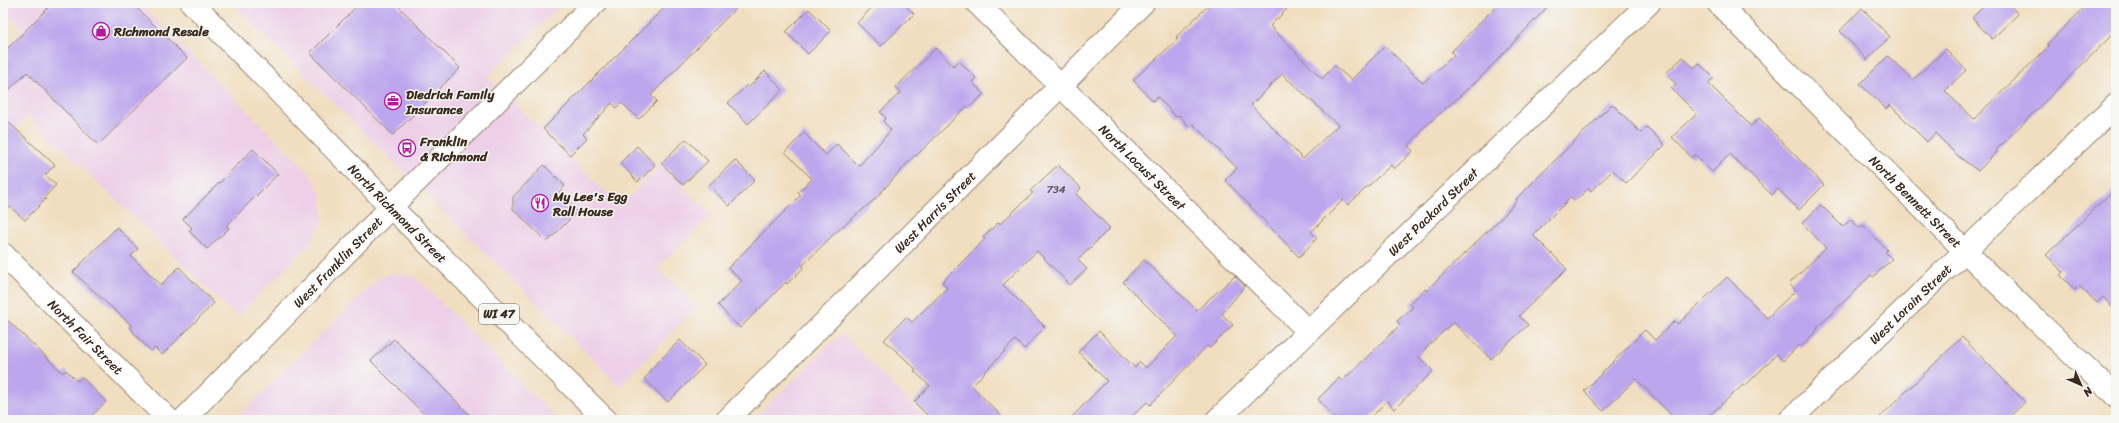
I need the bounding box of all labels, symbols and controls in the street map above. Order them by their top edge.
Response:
place label: Richmond Resale [113,20,209,43]
shop icon: Richmond Resale [91,21,111,41]
place label: Diedrich Family Insurance [405,83,495,121]
office icon: Diedrich Family Insurance [383,91,403,111]
street label: North Locust Street [1093,119,1192,217]
place label: Franklin & Richmond [419,130,488,168]
bus stop icon: Franklin & Richmond [397,138,417,158]
street label: North Bennett Street [1863,150,1967,254]
street label: North Richmond Street [342,158,453,269]
street label: West Packard Street [1382,162,1485,262]
street label: West Harris Street [888,165,982,259]
house number: 734 [1046,180,1066,199]
place label: My Lee's Egg Roll House [552,185,628,223]
restaurant icon: My Lee's Egg Roll House [530,193,550,213]
street label: West Franklin Street [287,211,388,313]
street label: West Lorain Street [1864,258,1958,350]
street label: North Fair Street [42,294,129,381]
road number: WI 47 [479,304,519,324]
north arrow [2061,365,2101,405]
text: N [2078,382,2098,401]

